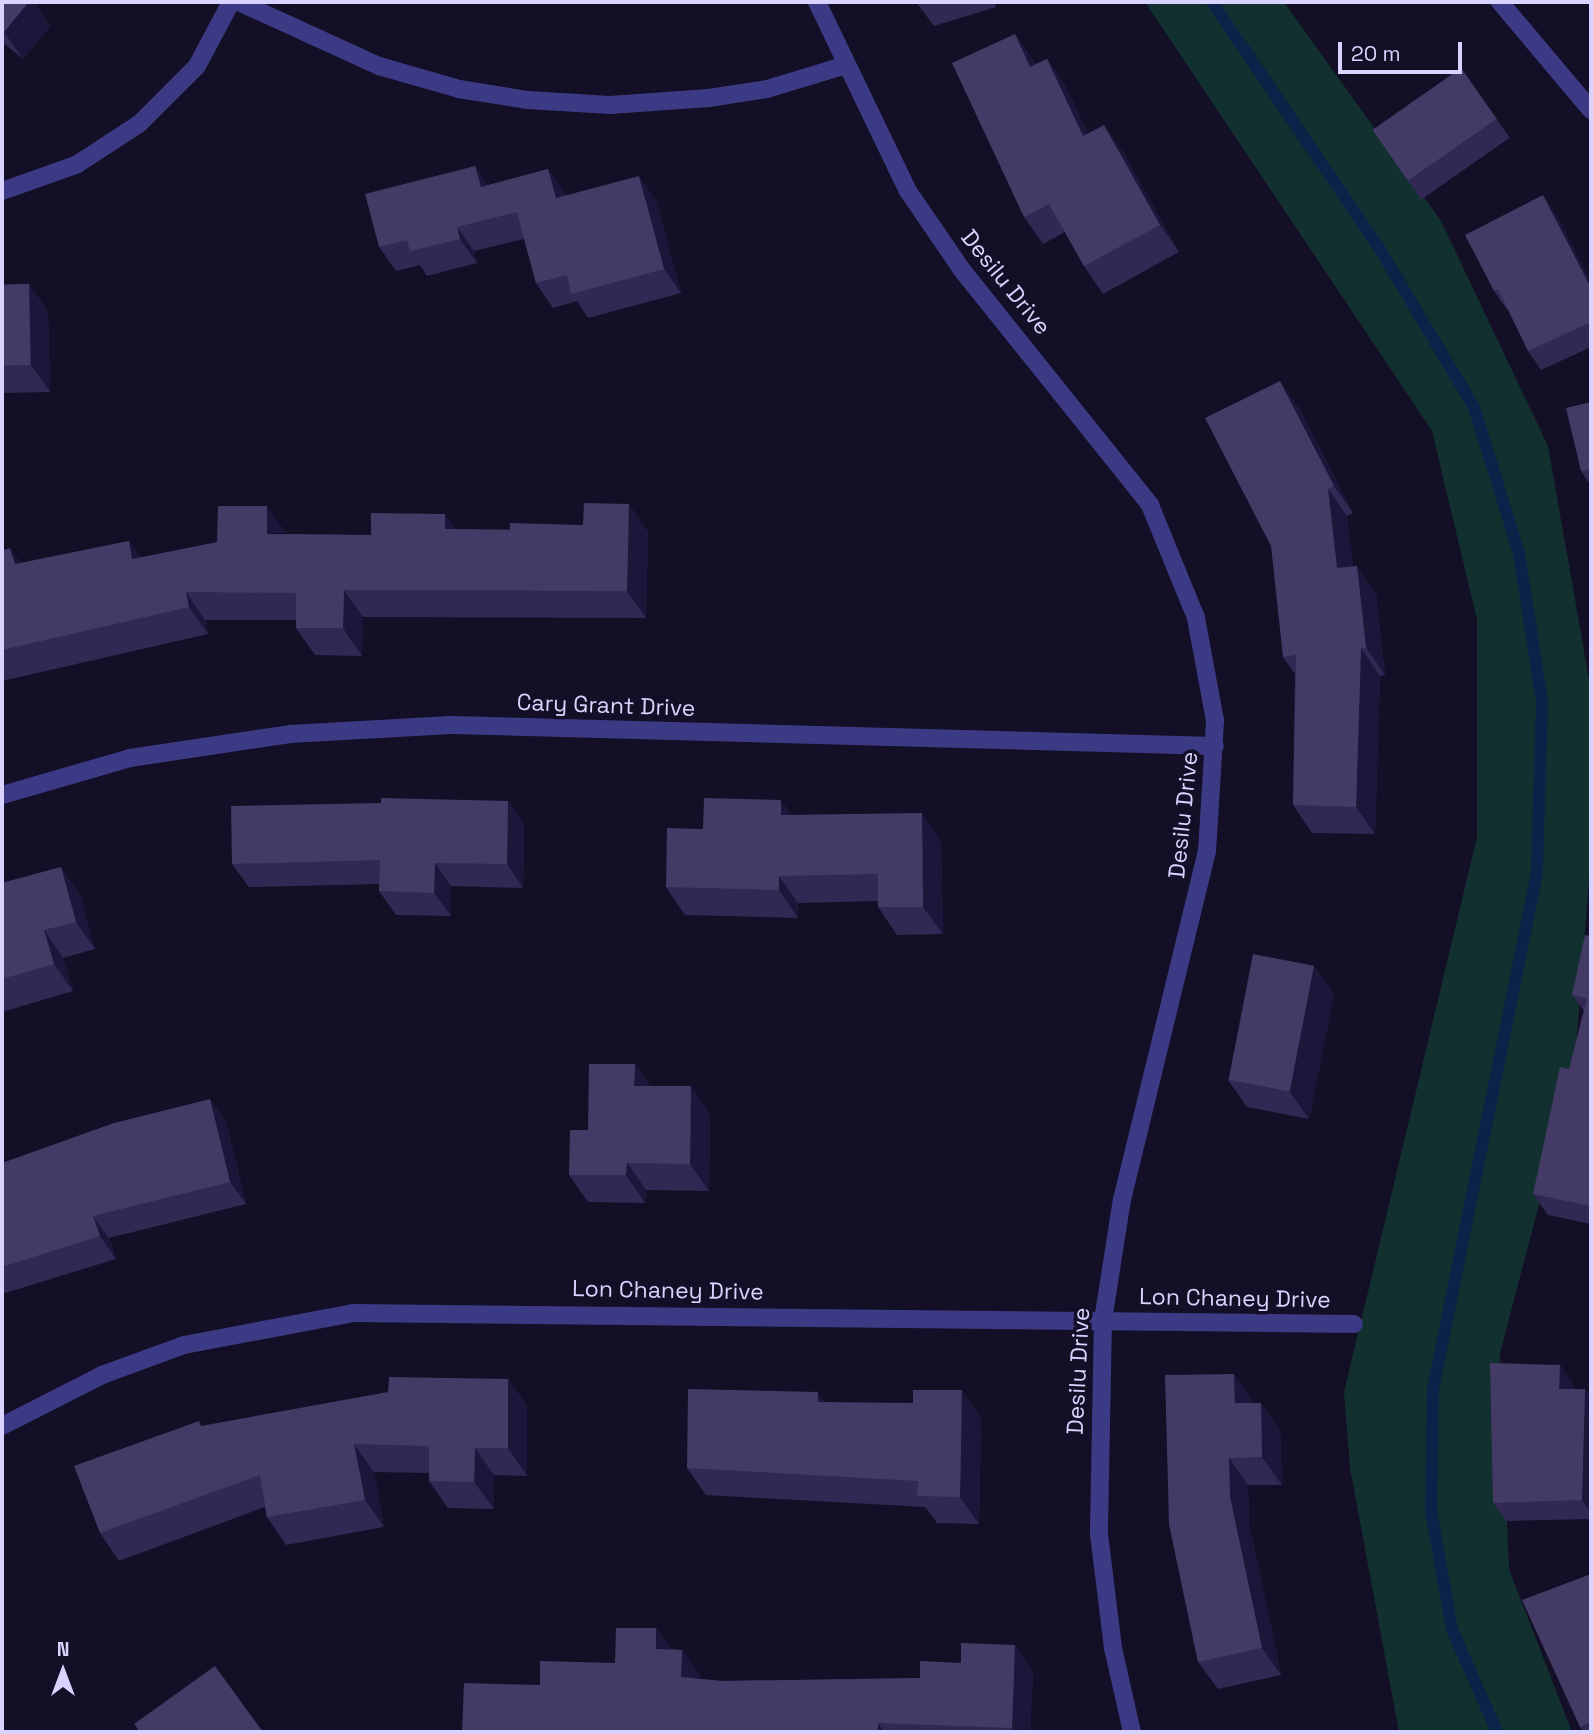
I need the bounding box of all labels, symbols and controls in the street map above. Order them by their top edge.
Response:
scale bar [1341,28,1465,72]
text: 20 m [1351,40,1401,67]
street label: Desilu Drive [955,224,1057,340]
street label: Cary Grant Drive [516,688,696,722]
street label: Desilu Drive [1163,750,1203,880]
street label: Lon Chaney Drive [572,1275,764,1305]
street label: Lon Chaney Drive [1139,1283,1331,1313]
street label: Desilu Drive [1061,1307,1095,1435]
north arrow [28,1636,98,1706]
text: N [57,1637,69,1662]

